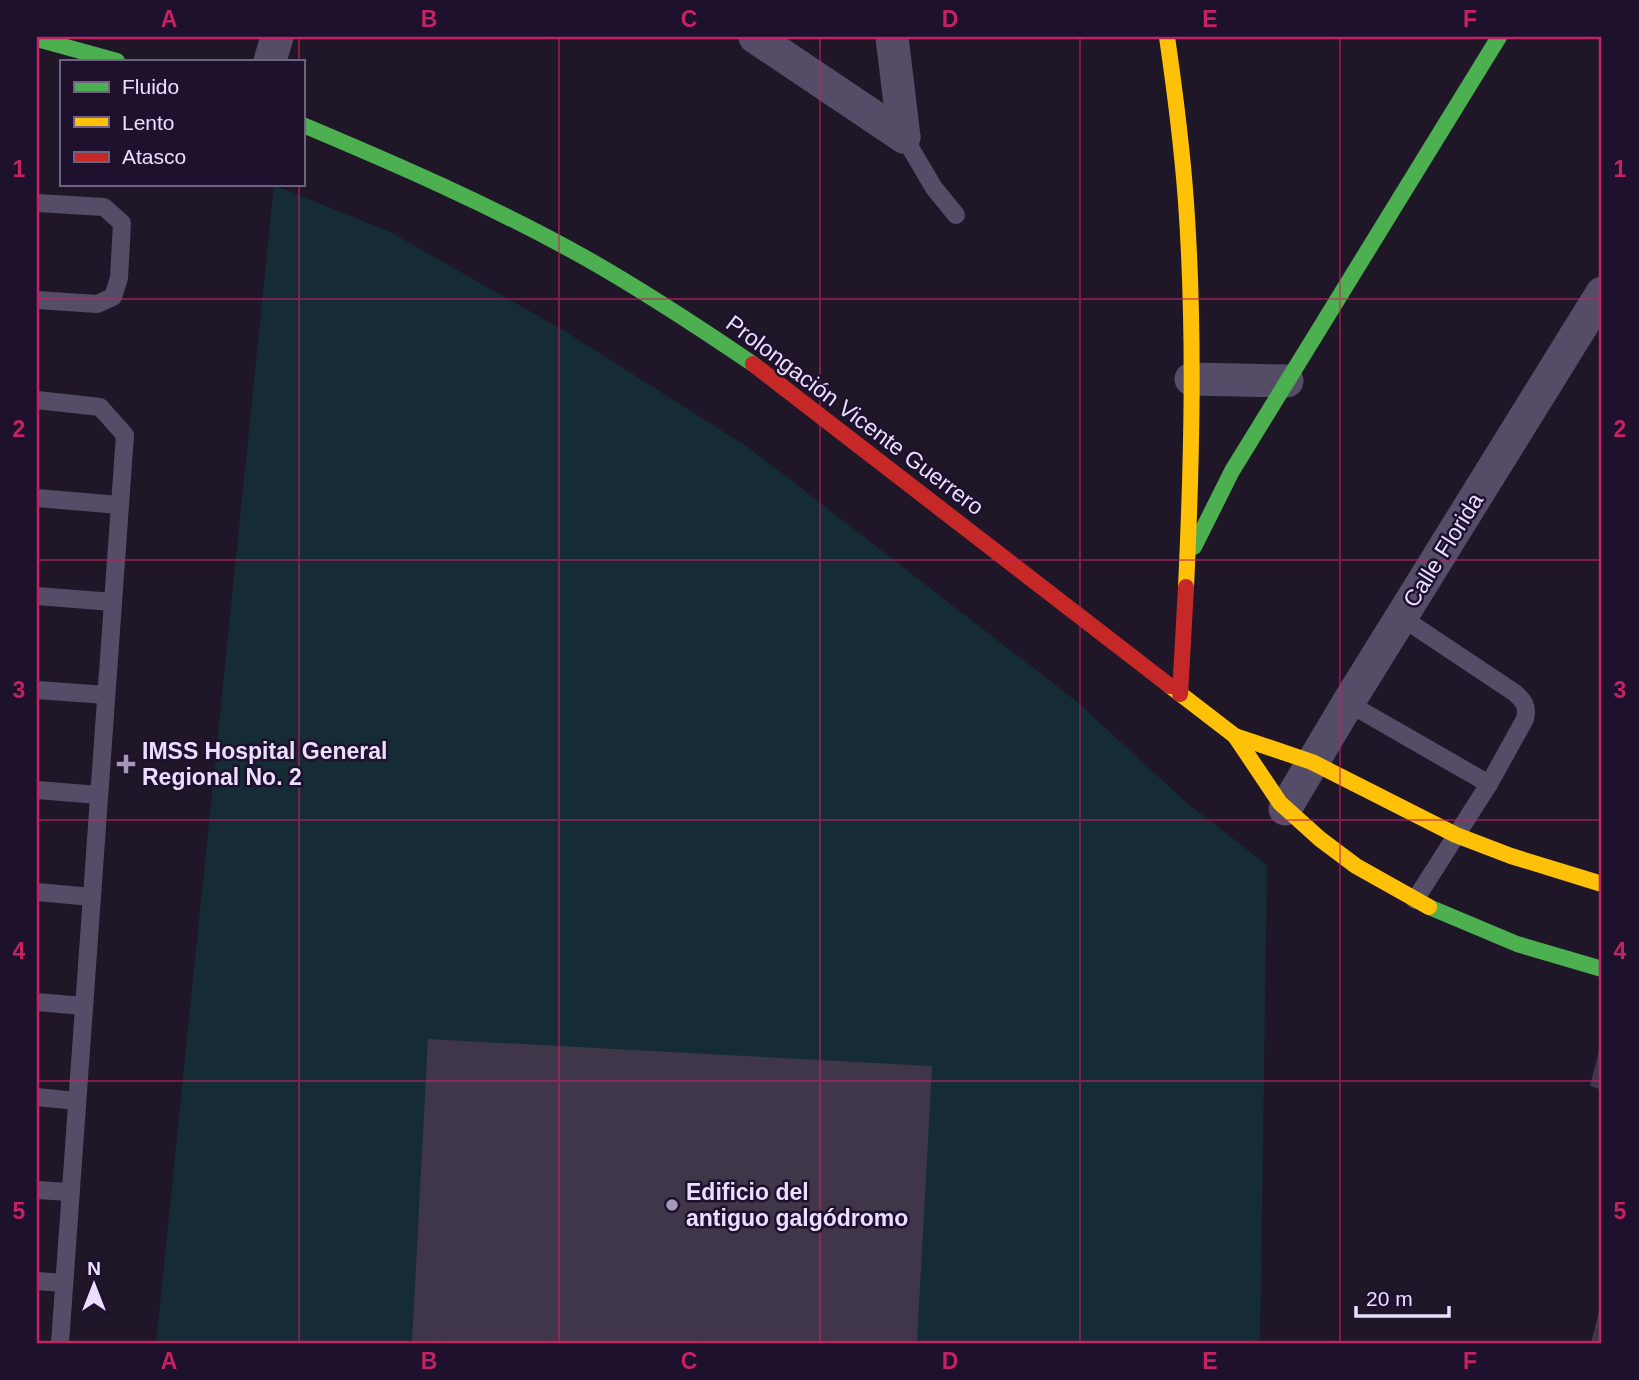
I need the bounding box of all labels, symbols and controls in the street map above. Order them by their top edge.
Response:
text: A [161,6,177,32]
text: B [421,6,437,32]
text: C [681,6,697,32]
text: D [942,6,958,32]
text: E [1202,6,1218,32]
text: F [1463,6,1477,32]
legend [60,60,304,186]
text: Fluido [122,75,179,98]
text: Lento [122,111,175,134]
text: Atasco [122,145,186,168]
text: 1 [13,156,26,182]
text: 1 [1614,156,1627,182]
street label: Prolongación Vicente Guerrero [721,310,989,520]
text: 2 [13,416,25,442]
text: 2 [1614,416,1626,442]
street label: Calle Florida [1398,488,1488,612]
text: 3 [13,677,25,703]
text: 3 [1614,677,1626,703]
place label: IMSS Hospital General Regional No. 2 [142,738,387,790]
marker: IMSS Hospital General Regional No. 2 [116,754,136,774]
text: 4 [13,938,26,964]
text: 4 [1614,938,1627,964]
place label: Edificio del antiguo galgódromo [686,1179,908,1231]
marker: Edificio del antiguo galgódromo [664,1197,680,1213]
text: 5 [13,1198,26,1224]
text: 5 [1614,1198,1627,1224]
north arrow [60,1250,130,1320]
text: N [87,1258,101,1279]
scale bar [1356,1275,1448,1319]
text: 20 m [1366,1287,1413,1310]
text: A [161,1348,177,1374]
text: B [421,1348,437,1374]
text: C [681,1348,697,1374]
text: D [942,1348,958,1374]
text: E [1202,1348,1218,1374]
text: F [1463,1348,1477,1374]

